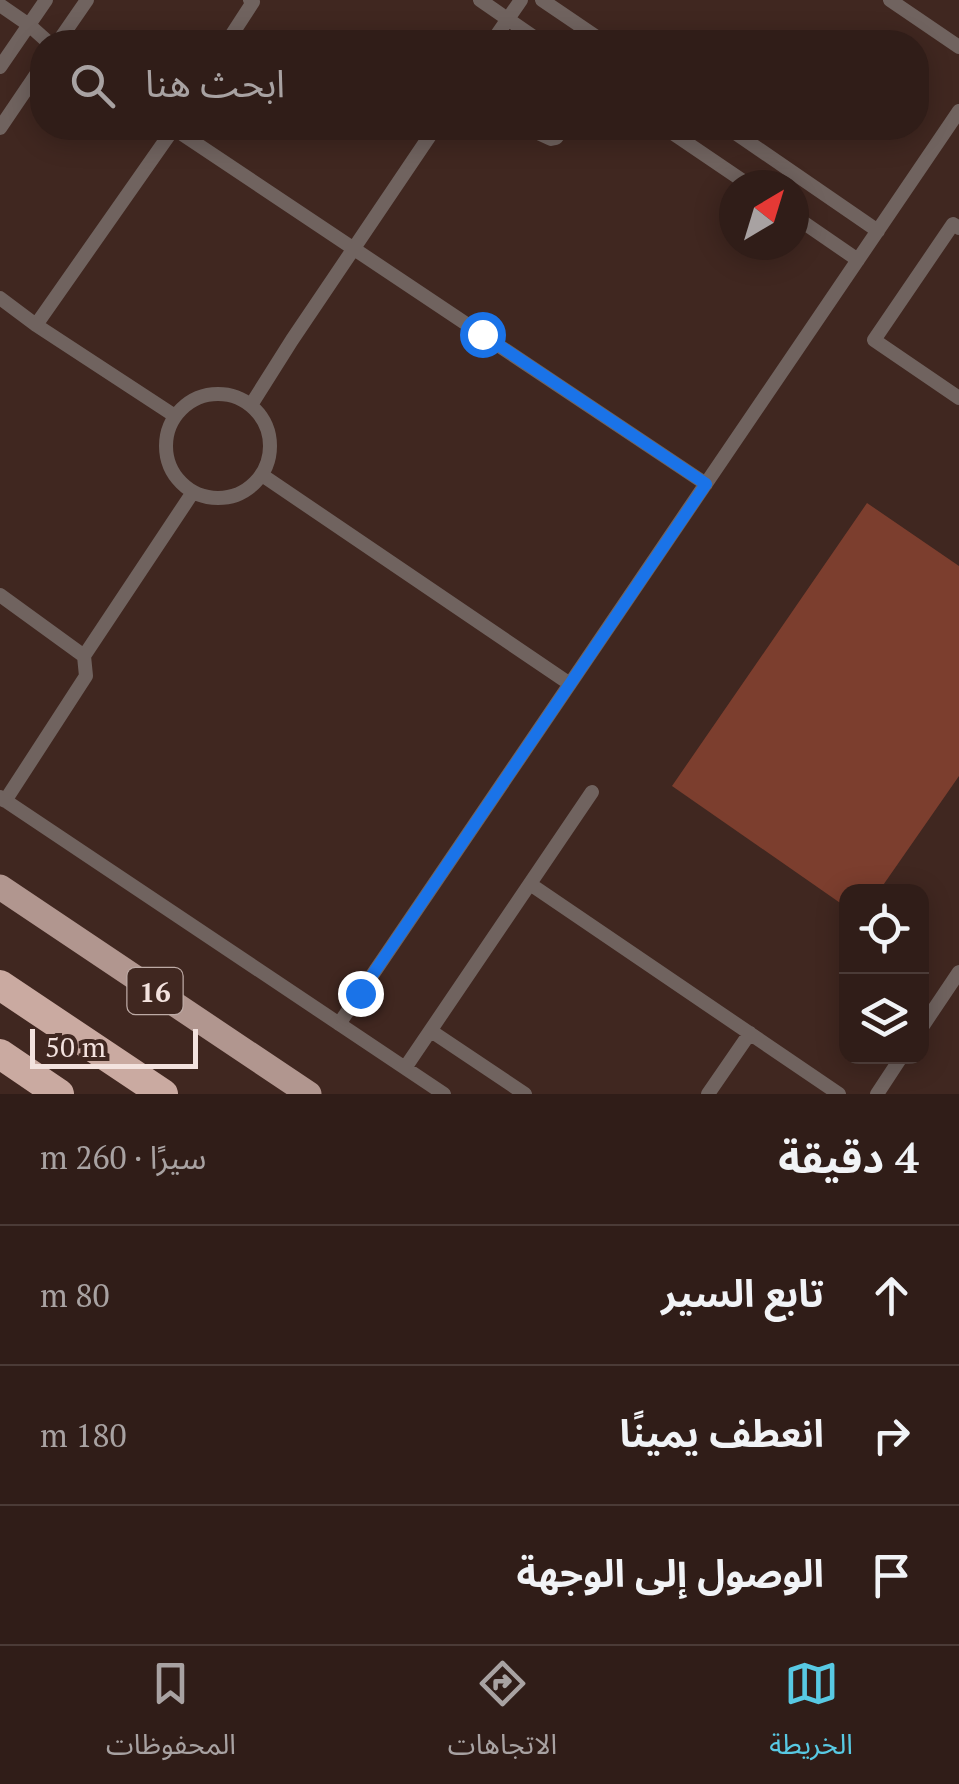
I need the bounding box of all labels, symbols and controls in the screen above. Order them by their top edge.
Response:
search box [30,30,929,140]
icon: search [65,58,120,113]
text: ابحث هنا [145,58,285,108]
north arrow [719,170,809,260]
route start [460,312,506,358]
map controls [839,884,929,1064]
button: locate [839,884,929,974]
road number: 16 [128,968,182,1014]
route end [338,971,384,1017]
button: layers [839,974,929,1064]
scale bar [30,1024,198,1068]
text: 50 m [45,1028,106,1065]
text: 4 دقيقة [778,1129,919,1185]
text: سيرًا · 260 m [40,1136,206,1178]
text: تابع السير [661,1268,824,1318]
icon: ahead [864,1268,919,1323]
text: 80 m [40,1274,110,1316]
text: انعطف يمينًا [619,1408,824,1458]
icon: right [864,1408,919,1463]
text: 180 m [40,1414,127,1456]
text: الوصول إلى الوجهة [517,1548,824,1598]
icon: arrive [864,1548,919,1603]
tab: المحفوظات [106,1656,236,1775]
tab: الاتجاهات [448,1656,557,1775]
tab: الخريطة [769,1656,853,1775]

